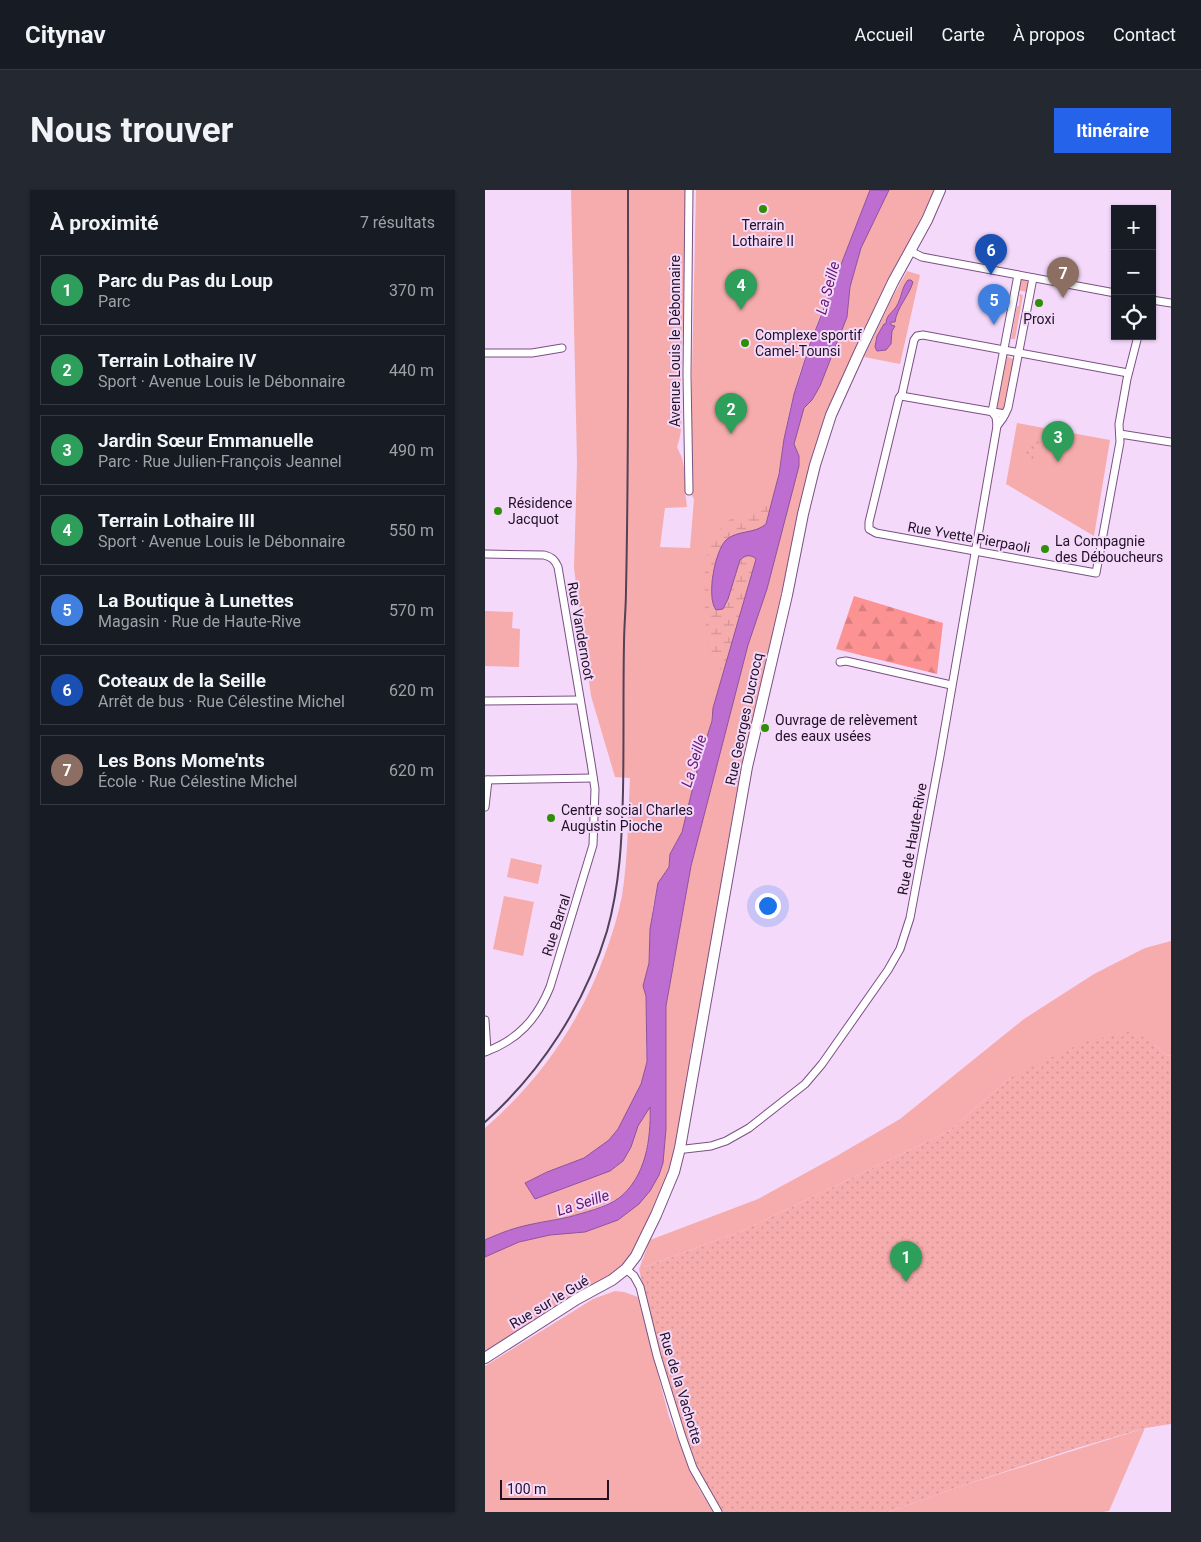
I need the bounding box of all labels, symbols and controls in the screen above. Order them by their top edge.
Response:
text: Citynav [25,21,106,49]
text: Accueil [855,24,913,45]
text: Carte [941,24,985,45]
text: À propos [1013,24,1085,45]
text: Contact [1113,24,1176,45]
button: Itinéraire [1054,108,1171,153]
text: Nous trouver [30,110,233,151]
marker: Terrain Lothaire II [757,203,769,215]
map controls [1111,205,1156,340]
button: + [1111,205,1156,250]
text: À proximité [50,211,159,235]
text: 7 résultats [360,213,435,232]
place label: Terrain Lothaire II [732,217,794,249]
pin: 6 [975,234,1007,275]
button: − [1111,250,1156,295]
street label: Avenue Louis le Débonnaire [667,255,683,427]
pin: 7 [1047,257,1079,298]
water label: La Seille [812,259,844,316]
text: Parc du Pas du Loup [98,269,273,292]
pin: 4 [725,269,757,310]
text: 1 [62,281,72,300]
text: 370 m [389,281,434,300]
pin: 5 [978,284,1010,325]
text: Parc [98,292,130,311]
button: locate [1111,295,1156,340]
marker: Proxi [1033,297,1045,309]
place label: Proxi [1023,311,1055,327]
place label: Complexe sportif Camel-Tounsi [755,327,862,359]
marker: Complexe sportif Camel-Tounsi [739,337,751,349]
text: Terrain Lothaire IV [98,349,256,372]
text: 2 [62,361,72,380]
text: 440 m [389,361,434,380]
text: Sport · Avenue Louis le Débonnaire [98,372,345,391]
pin: 2 [715,393,747,434]
pin: 3 [1042,421,1074,462]
text: Jardin Sœur Emmanuelle [98,429,314,452]
text: 3 [62,441,72,460]
text: 490 m [389,441,434,460]
text: Parc · Rue Julien-François Jeannel [98,452,342,471]
place label: Résidence Jacquot [508,495,572,527]
marker: Résidence Jacquot [492,505,504,517]
text: Terrain Lothaire III [98,509,255,532]
street label: Rue Yvette Pierpaoli [906,518,1032,556]
text: 4 [62,521,72,540]
text: 550 m [389,521,434,540]
text: Sport · Avenue Louis le Débonnaire [98,532,345,551]
place label: La Compagnie des Déboucheurs [1055,533,1163,565]
marker: La Compagnie des Déboucheurs [1039,543,1051,555]
street label: Rue Vandernoot [564,581,598,682]
text: La Boutique à Lunettes [98,589,294,612]
text: 5 [62,601,72,620]
text: 570 m [389,601,434,620]
text: Magasin · Rue de Haute-Rive [98,612,301,631]
street label: Rue Georges Ducrocq [722,651,766,787]
text: Coteaux de la Seille [98,669,266,692]
text: 6 [62,681,72,700]
text: 620 m [389,681,434,700]
text: Arrêt de bus · Rue Célestine Michel [98,692,345,711]
place label: Ouvrage de relèvement des eaux usées [775,712,918,744]
marker: Ouvrage de relèvement des eaux usées [759,722,771,734]
water label: La Seille [677,732,711,790]
text: Les Bons Mome'nts [98,749,265,772]
text: 7 [62,761,72,780]
text: 620 m [389,761,434,780]
text: École · Rue Célestine Michel [98,772,297,791]
street label: Rue de Haute-Rive [894,782,930,896]
place label: Centre social Charles Augustin Pioche [561,802,693,834]
marker: Centre social Charles Augustin Pioche [545,812,557,824]
street label: Rue Barral [539,892,573,958]
your location [755,893,781,919]
water label: La Seille [554,1186,612,1220]
pin: 1 [890,1241,922,1282]
street label: Rue sur le Gué [507,1272,591,1332]
street label: Rue de la Vachotte [656,1330,706,1446]
scale bar [500,1477,609,1500]
text: 100 m [507,1481,546,1497]

